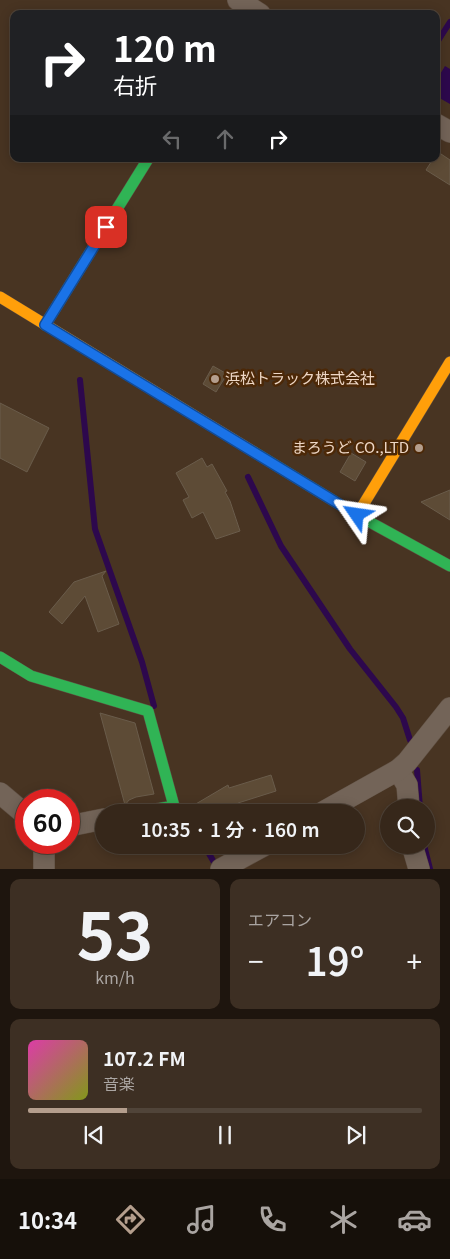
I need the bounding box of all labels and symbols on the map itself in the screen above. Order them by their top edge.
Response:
pin [85,206,127,248]
place label: 浜松トラック株式会社 [225,367,375,388]
marker: 浜松トラック株式会社 [209,373,221,385]
place label: まろうど CO.,LTD [292,436,409,457]
marker: まろうど CO.,LTD [413,442,425,454]
position arrow [330,488,382,540]
speed limit sign: 60 [15,789,80,854]

